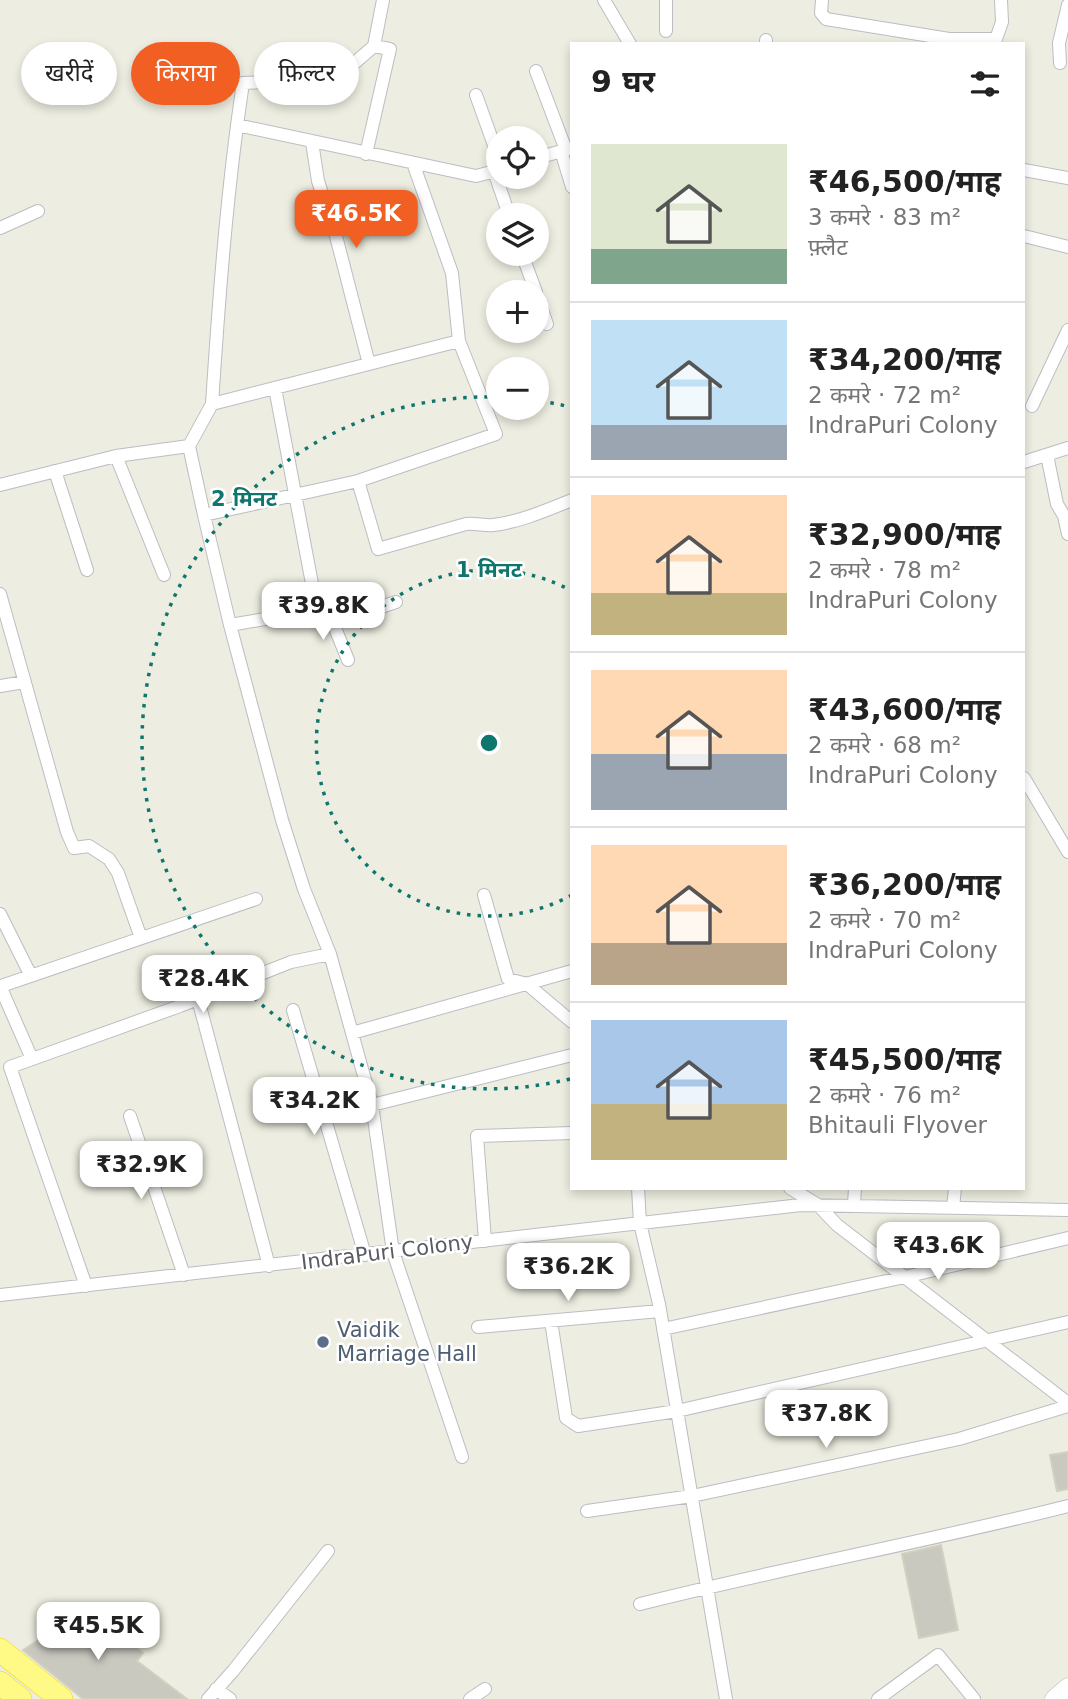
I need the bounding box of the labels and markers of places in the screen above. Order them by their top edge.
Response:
pin: ₹46.5K [299,190,413,250]
pin: ₹39.8K [266,582,380,642]
centre of rings [477,731,501,755]
pin: ₹28.4K [146,956,260,1015]
pin: ₹34.2K [257,1078,371,1137]
pin: ₹32.9K [84,1142,198,1201]
pin: ₹43.6K [881,1222,995,1282]
pin: ₹36.2K [511,1244,625,1303]
place label: Vaidik Marriage Hall [337,1318,477,1366]
marker: Vaidik Marriage Hall [315,1334,331,1350]
pin: ₹37.8K [769,1390,883,1450]
pin: ₹45.5K [41,1602,155,1662]

